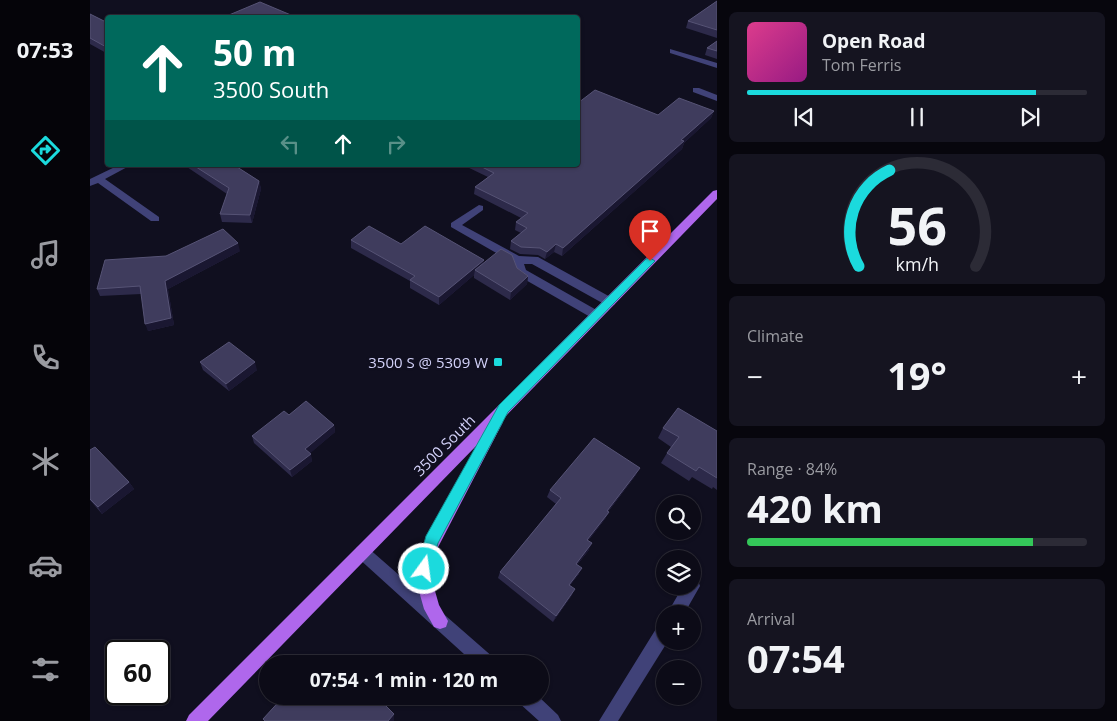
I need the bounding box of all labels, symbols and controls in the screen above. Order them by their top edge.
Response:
text: Open Road [822,28,926,54]
text: 50 m [213,29,296,76]
text: 07:53 [17,34,73,64]
icon: ahead [130,35,195,100]
text: Tom Ferris [822,54,901,76]
text: 3500 South [213,74,329,104]
icon: previous [790,103,818,131]
icon: pause [903,103,931,131]
icon: next [1016,103,1044,131]
icon: left [276,130,304,158]
icon: ahead [329,130,357,158]
icon: right [382,130,410,158]
icon: directions [28,133,63,168]
text: 56 [887,189,947,260]
pin [629,210,671,261]
icon: arrive [636,217,664,245]
icon: music [28,237,63,272]
text: km/h [895,252,939,276]
text: Climate [747,325,804,347]
icon: phone [28,340,63,375]
text: 19° [887,349,947,401]
place label: 3500 S @ 5309 W [368,352,488,372]
marker: 3500 S @ 5309 W [492,356,504,368]
text: − [747,357,763,395]
text: + [1071,357,1087,395]
street label: 3500 South [409,410,479,480]
icon: climate [28,444,63,479]
text: Range · 84% [747,458,837,480]
text: 420 km [747,482,883,534]
map controls [656,495,701,705]
button: search [656,495,701,540]
position arrow [397,542,449,594]
icon: car [28,548,63,583]
button: layers [656,550,701,595]
button: + [656,605,701,650]
text: Arrival [747,608,795,630]
text: 07:54 [747,632,845,684]
speed limit sign: 60 [105,640,170,705]
icon: filters [28,652,63,687]
button: − [656,660,701,705]
text: 07:54 · 1 min · 120 m [310,667,498,693]

